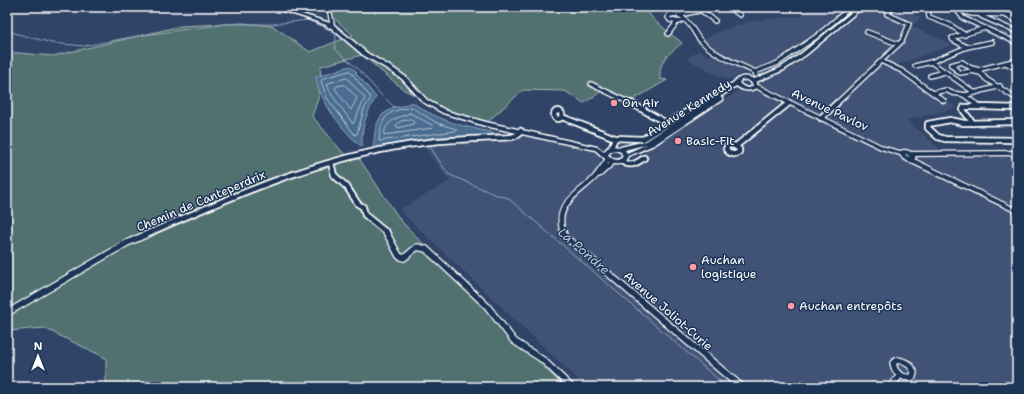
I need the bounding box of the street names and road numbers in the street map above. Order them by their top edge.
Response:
street label: Avenue Kennedy [644,76,734,140]
street label: Avenue Pavlov [789,85,871,135]
street label: Chemin de Canteperdrix [134,167,268,235]
street label: Avenue Joliot-Curie [620,268,716,354]

